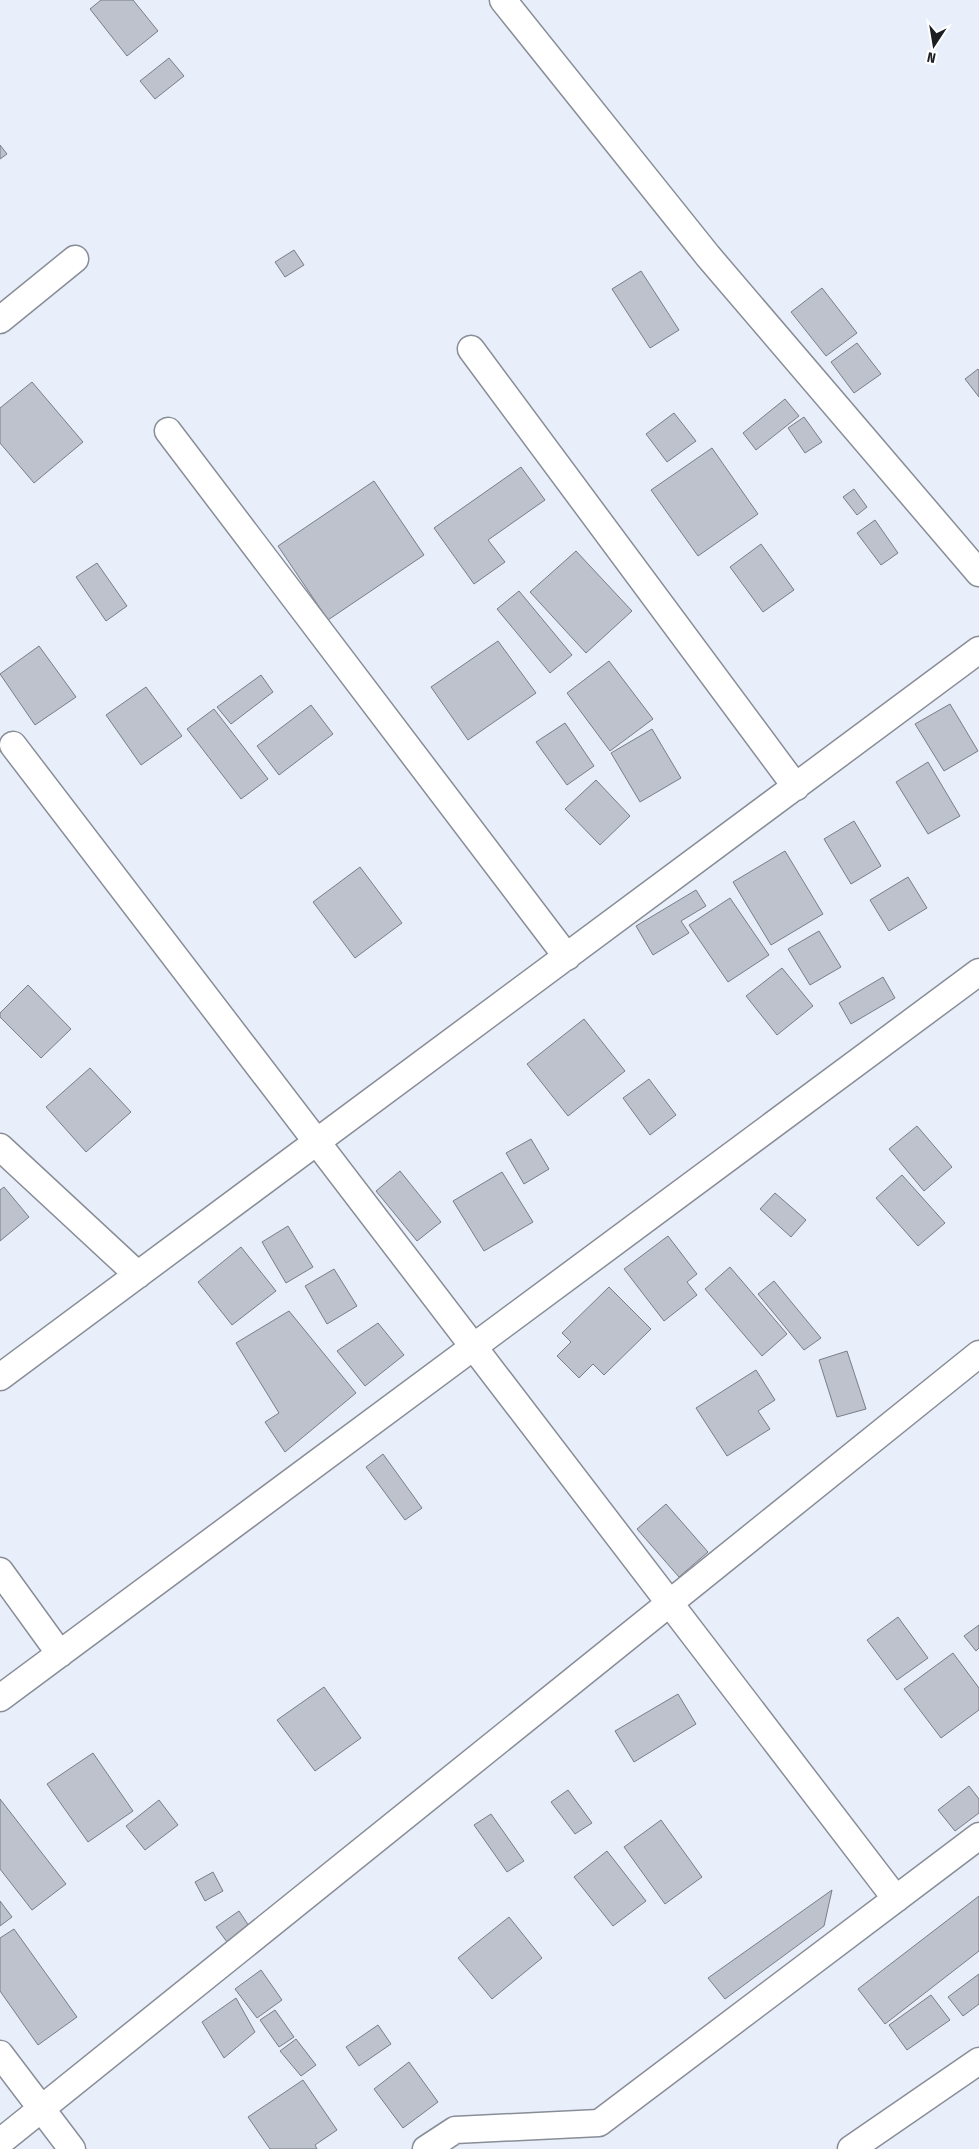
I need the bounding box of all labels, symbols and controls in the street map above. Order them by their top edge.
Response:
north arrow [909,20,959,70]
text: N [926,48,937,66]

